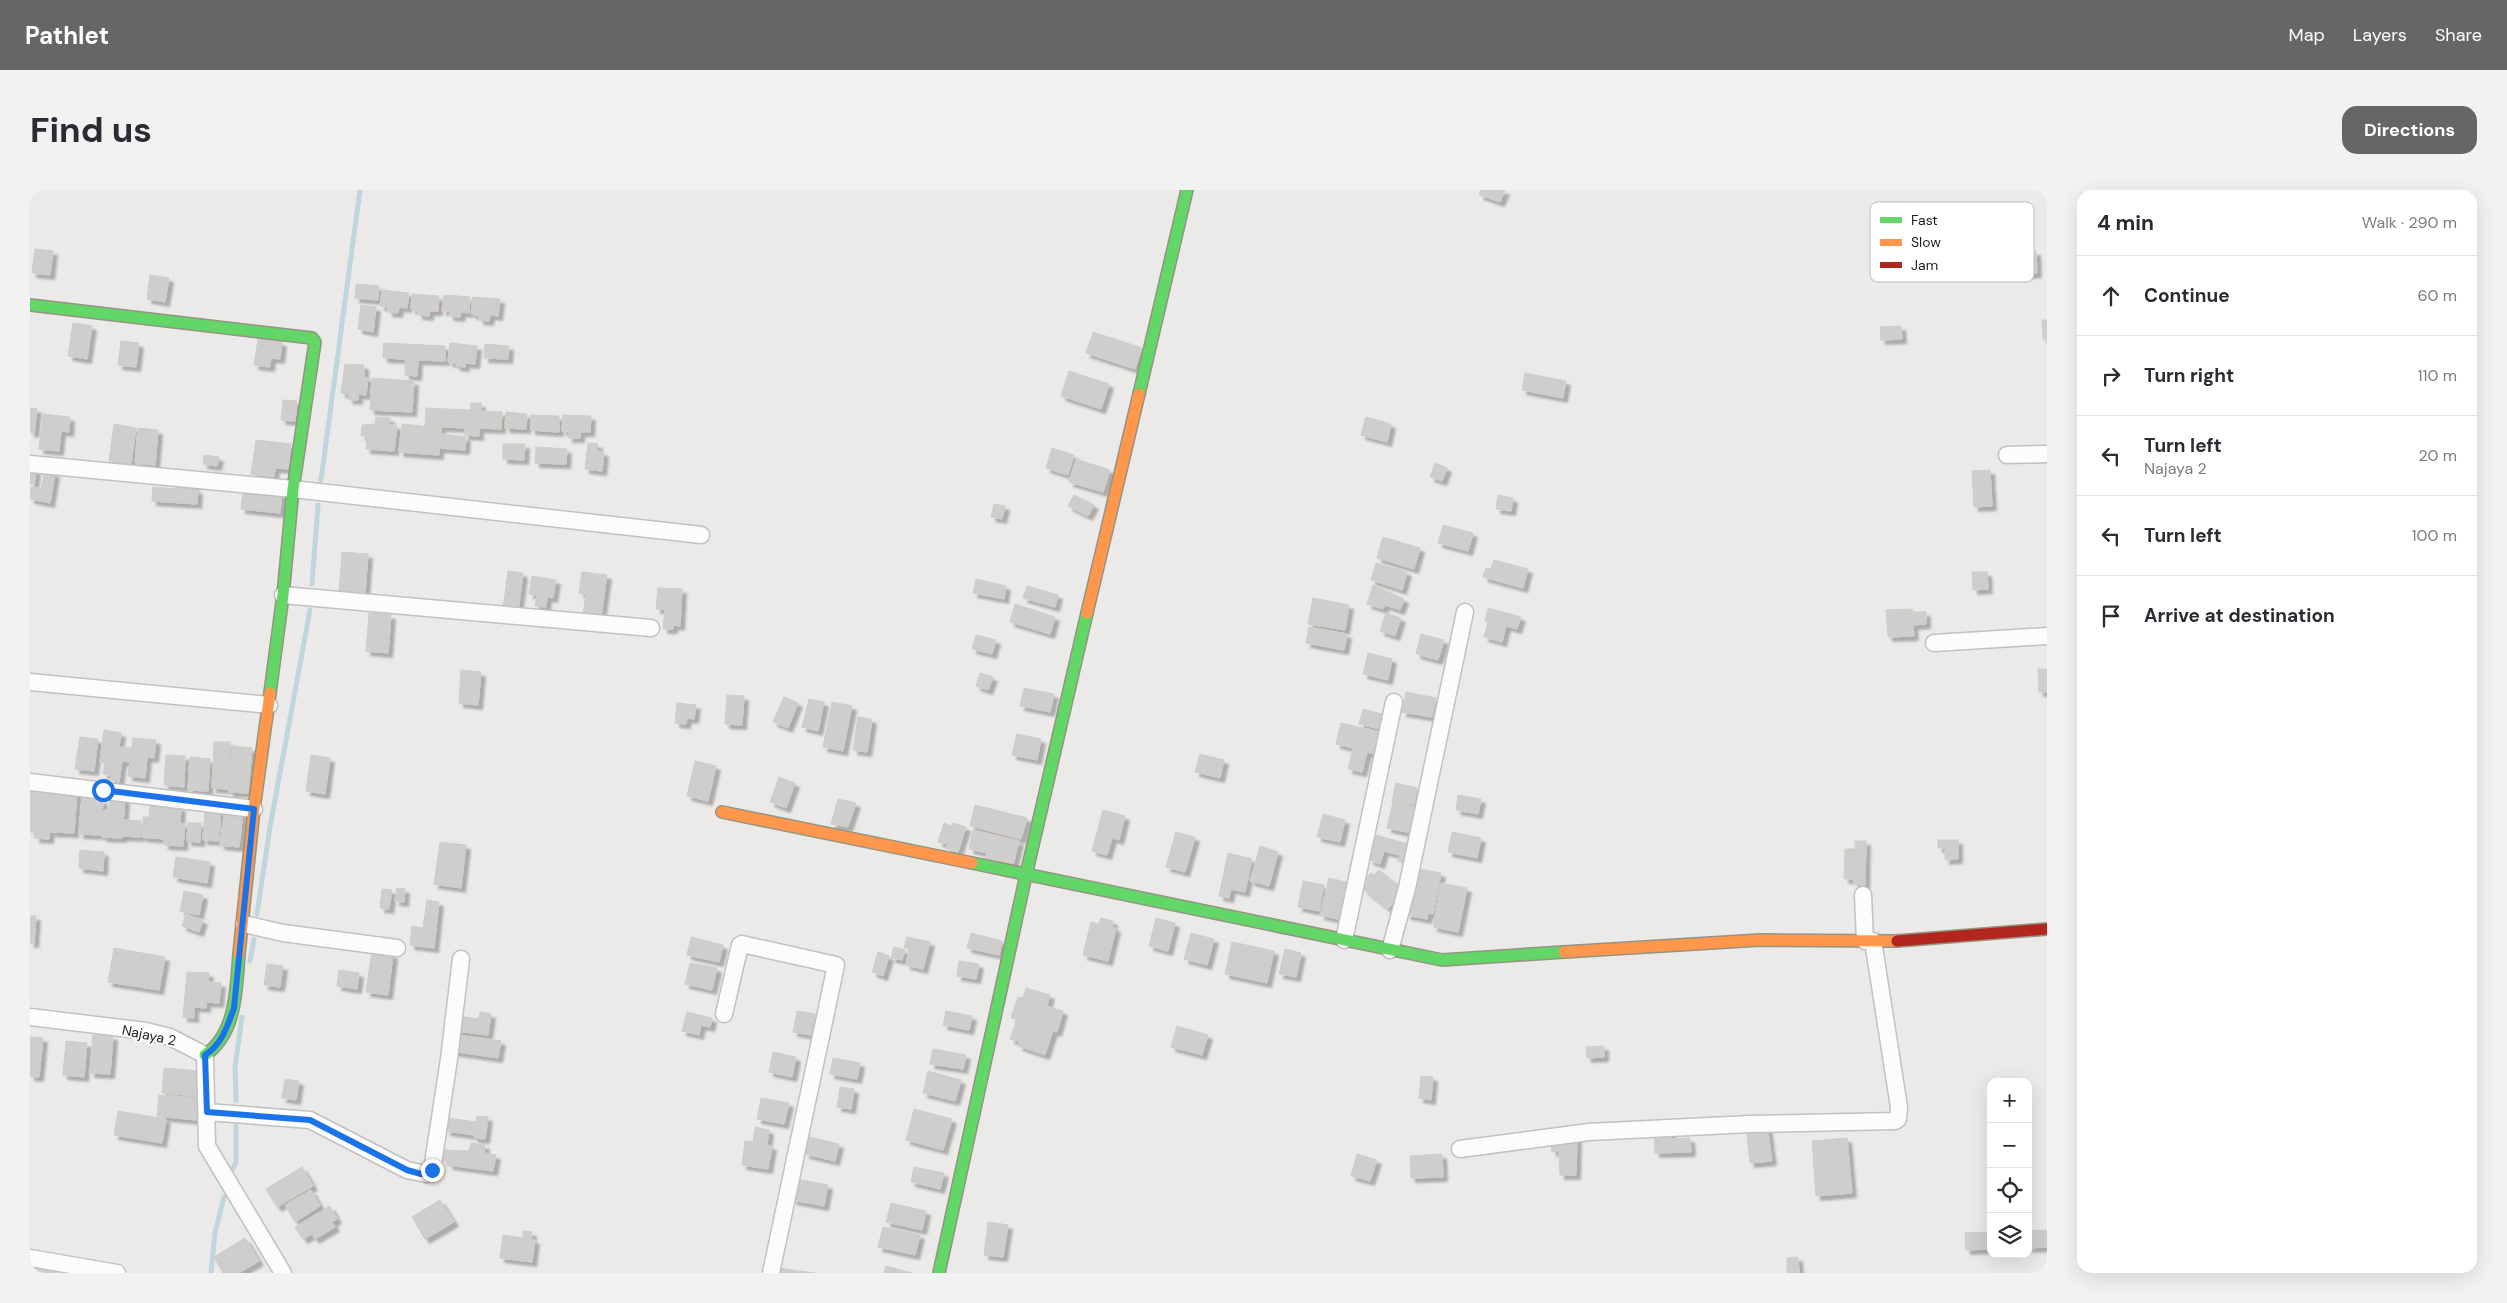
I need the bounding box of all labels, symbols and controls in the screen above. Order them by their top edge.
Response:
text: Pathlet [25,20,109,51]
text: Map [2289,23,2325,47]
text: Layers [2353,23,2407,47]
text: Share [2435,23,2482,47]
button: Directions [2342,106,2477,154]
text: Find us [30,107,152,153]
legend [1870,202,2034,282]
text: 4 min [2097,209,2154,237]
text: Fast [1911,211,1938,229]
text: Walk · 290 m [2362,212,2457,233]
text: Slow [1911,233,1941,251]
text: Jam [1911,256,1938,274]
icon: ahead [2097,282,2125,310]
text: Continue [2144,283,2230,308]
text: 60 m [2417,285,2457,306]
icon: right [2097,362,2125,390]
text: Turn right [2144,363,2234,388]
text: 110 m [2418,365,2457,386]
text: Turn left [2144,433,2222,458]
icon: left [2097,442,2125,470]
text: 20 m [2418,445,2457,466]
text: Najaya 2 [2144,458,2207,479]
icon: left [2097,522,2125,550]
text: Turn left [2144,523,2222,548]
text: 100 m [2412,525,2457,546]
icon: arrive [2097,602,2125,630]
text: Arrive at destination [2144,603,2335,628]
route start [92,779,115,802]
street label: Najaya 2 [120,1020,178,1050]
map controls [1987,1078,2032,1258]
button: + [1987,1078,2032,1123]
button: − [1987,1123,2032,1168]
route end [421,1159,444,1182]
button: locate [1987,1168,2032,1213]
button: layers [1987,1213,2032,1258]

